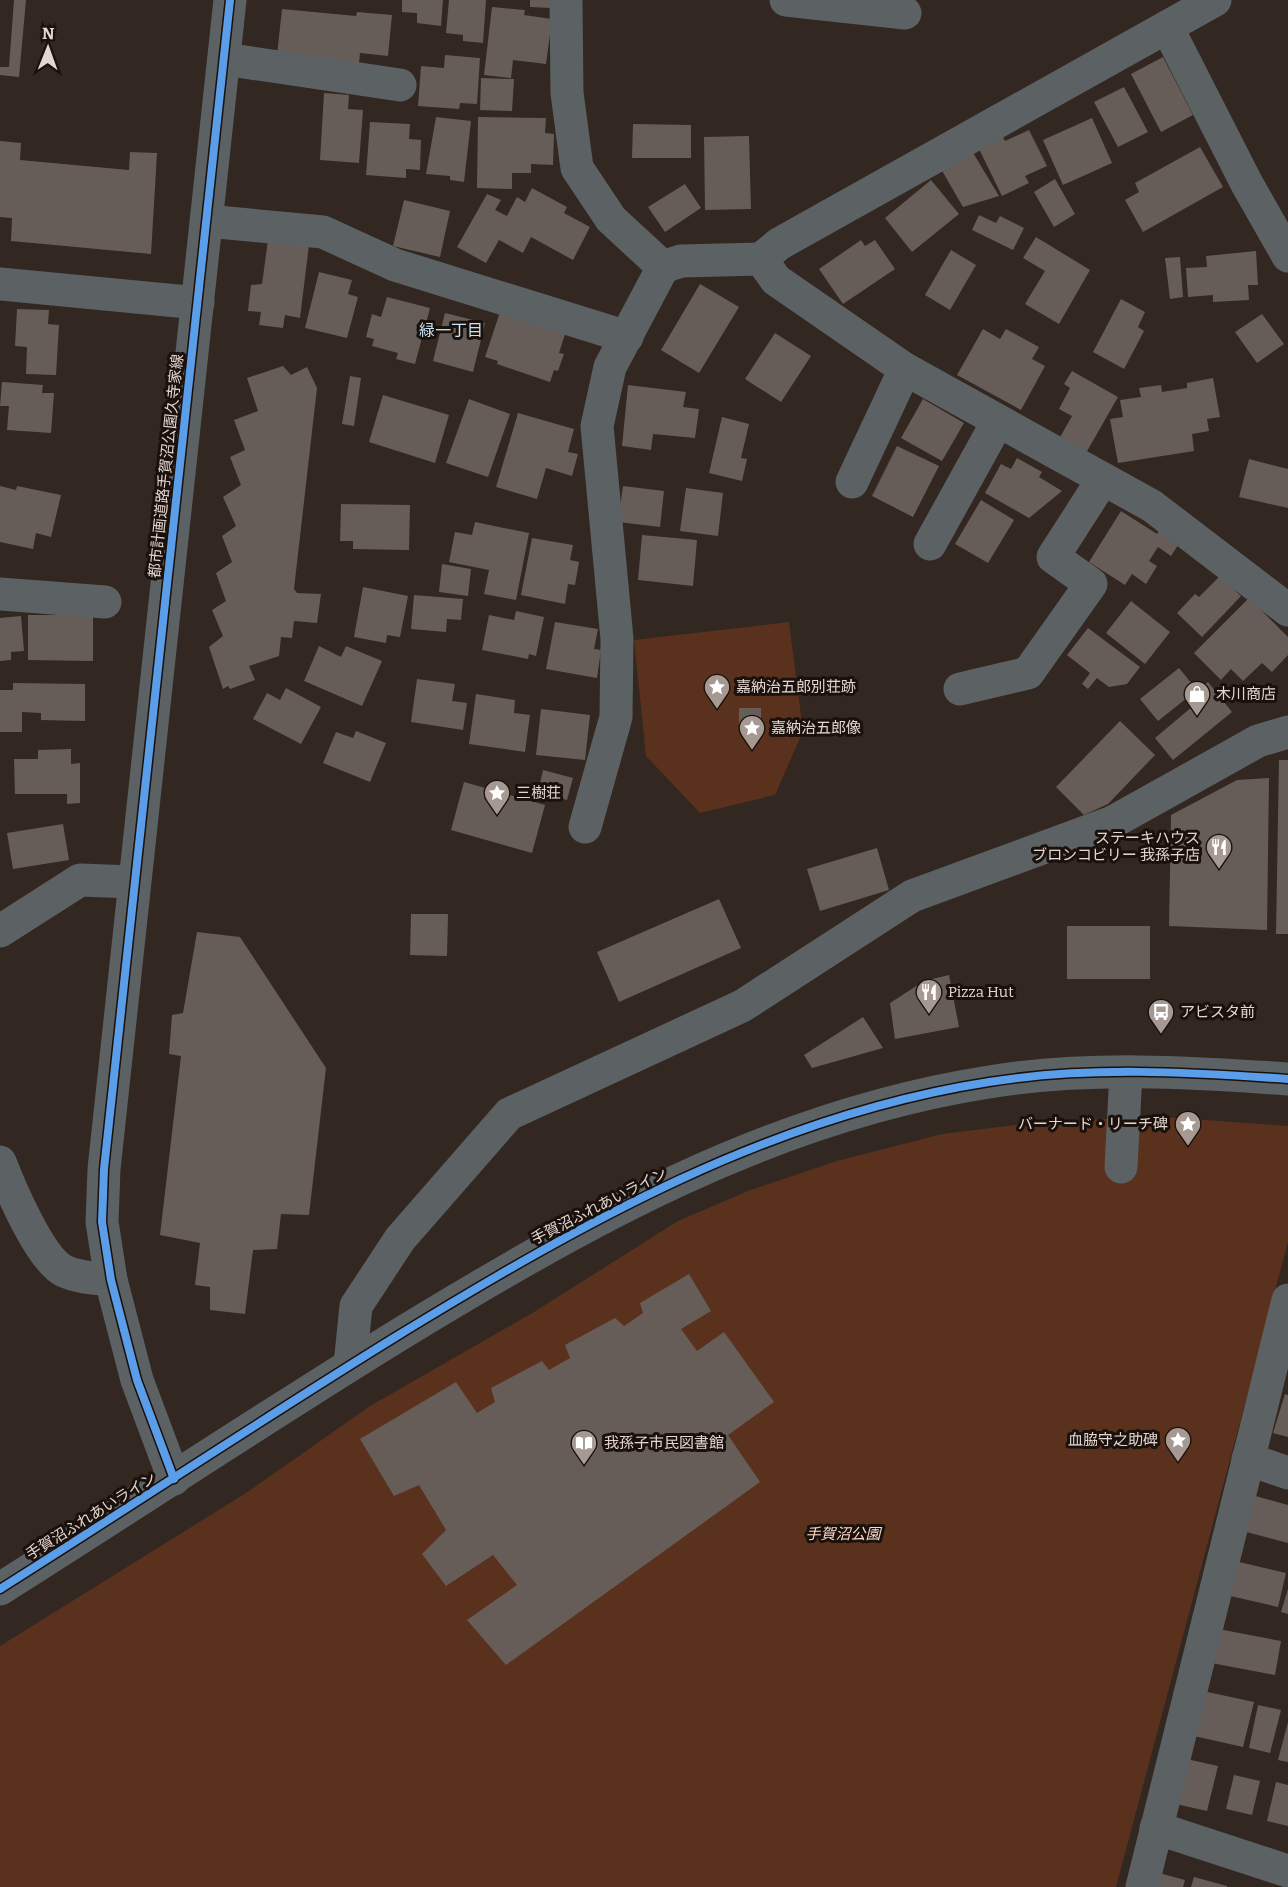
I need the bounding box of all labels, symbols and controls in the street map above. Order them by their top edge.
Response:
north arrow [18,18,78,78]
text: N [42,24,55,43]
district label: 緑一丁目 [419,321,483,340]
street label: 都市計画道路手賀沼公園久寺家線 [145,353,187,579]
place icon: 嘉納治五郎別荘跡 [702,672,732,710]
place label: 嘉納治五郎別荘跡 [736,678,856,696]
shop icon: 木川商店 [1182,679,1212,717]
place label: 木川商店 [1216,685,1276,703]
place icon: 嘉納治五郎像 [737,713,767,751]
place label: 嘉納治五郎像 [771,719,861,737]
place icon: 三樹荘 [482,778,512,816]
place label: 三樹荘 [516,784,561,802]
place label: ステーキハウス ブロンコビリー 我孫子店 [1032,829,1200,864]
restaurant icon: ステーキハウス ブロンコビリー 我孫子店 [1204,832,1234,870]
restaurant icon: Pizza Hut [914,977,944,1015]
place label: Pizza Hut [948,983,1014,1001]
bus stop icon: アビスタ前 [1146,997,1176,1035]
place label: アビスタ前 [1180,1003,1255,1021]
place icon: バーナード・リーチ碑 [1173,1109,1203,1147]
place label: バーナード・リーチ碑 [1018,1115,1168,1133]
street label: 手賀沼ふれあいライン [528,1164,670,1248]
place icon: 血脇守之助碑 [1163,1425,1193,1463]
library icon: 我孫子市民図書館 [569,1428,599,1466]
place label: 血脇守之助碑 [1068,1431,1158,1449]
place label: 我孫子市民図書館 [604,1434,724,1452]
street label: 手賀沼ふれあいライン [23,1469,159,1563]
park label: 手賀沼公園 [805,1525,882,1543]

